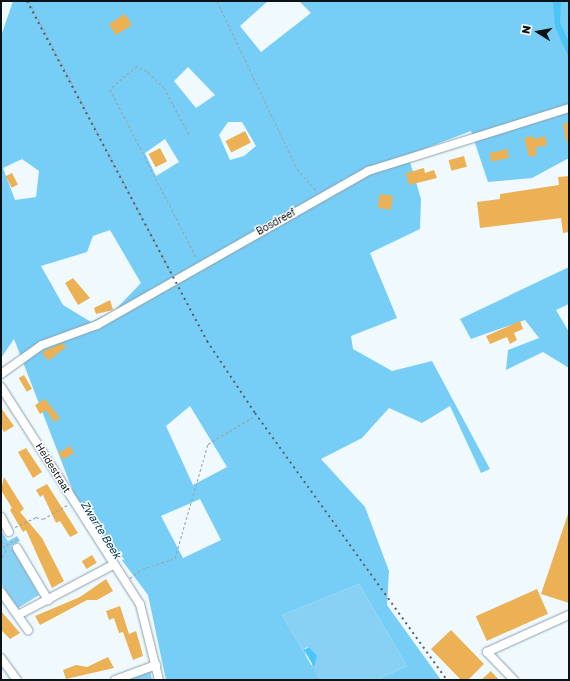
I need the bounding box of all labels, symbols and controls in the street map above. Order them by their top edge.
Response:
north arrow [518,12,558,52]
text: N [519,24,533,35]
street label: Bosdreef [254,206,298,238]
street label: Heidestraat [33,441,73,495]
water label: Zwarte Beek [78,499,124,561]

